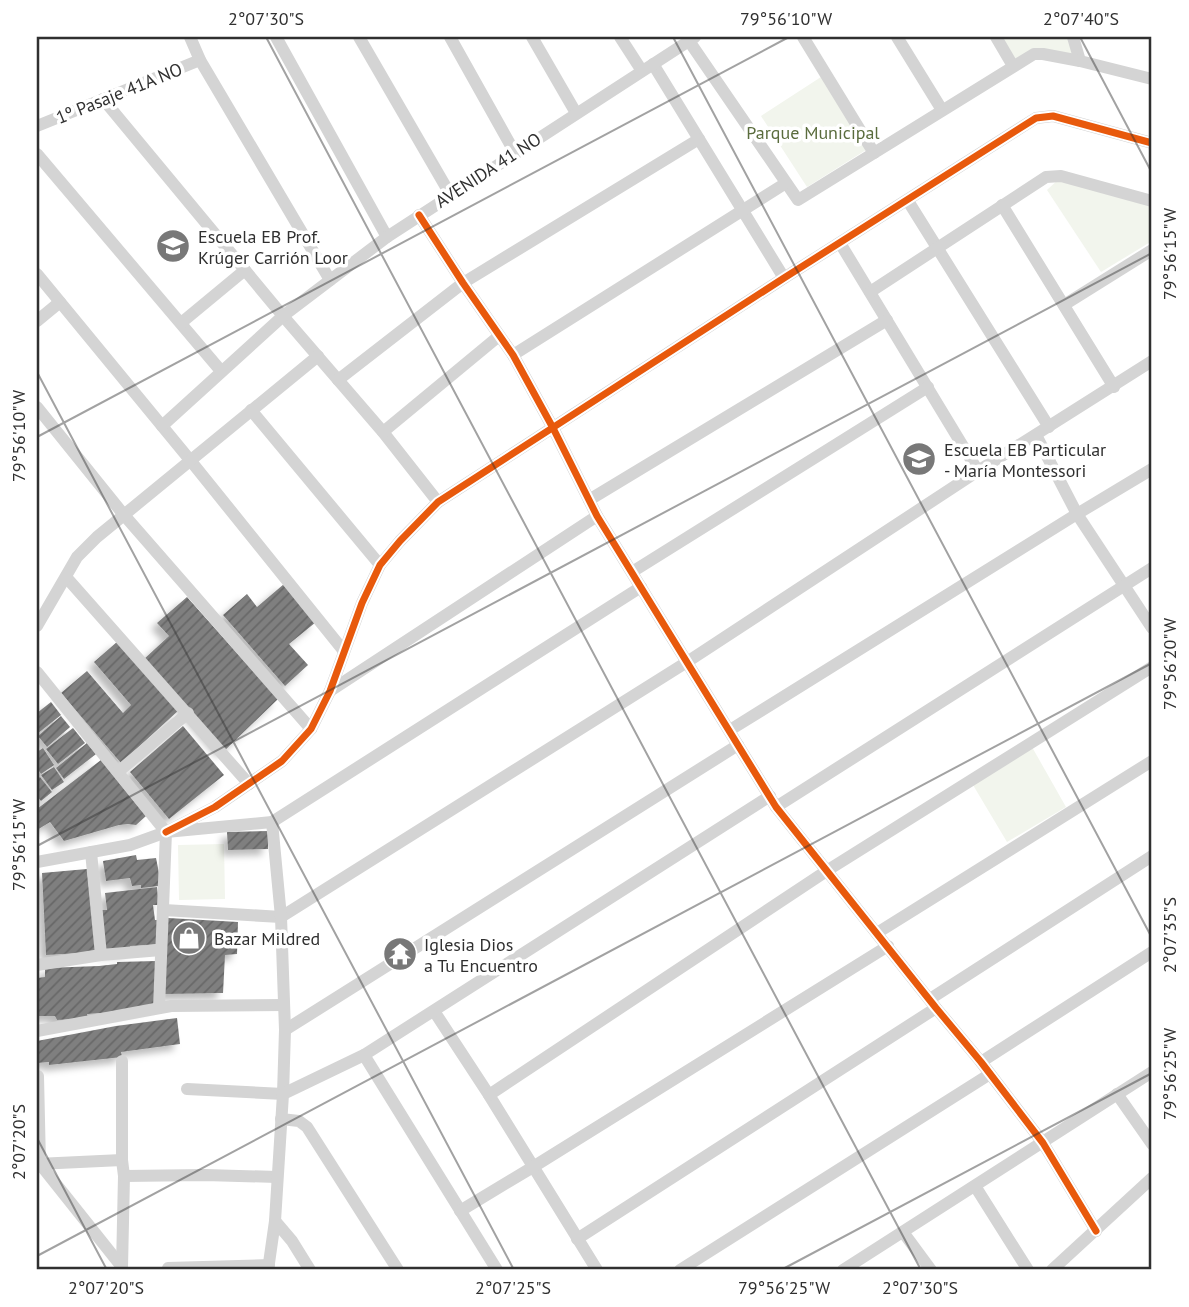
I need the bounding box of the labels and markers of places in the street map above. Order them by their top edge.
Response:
place label: Escuela EB Prof. Krúger Carrión Loor [198,225,348,269]
school or university icon: Escuela EB Prof. Krúger Carrión Loor [154,227,192,265]
place label: Escuela EB Particular - María Montessori [944,438,1106,482]
school or university icon: Escuela EB Particular - María Montessori [900,440,938,478]
shop icon: Bazar Mildred [170,919,208,957]
place label: Bazar Mildred [214,927,320,950]
place label: Iglesia Dios a Tu Encuentro [424,933,538,977]
temple icon: Iglesia Dios a Tu Encuentro [381,935,419,973]

